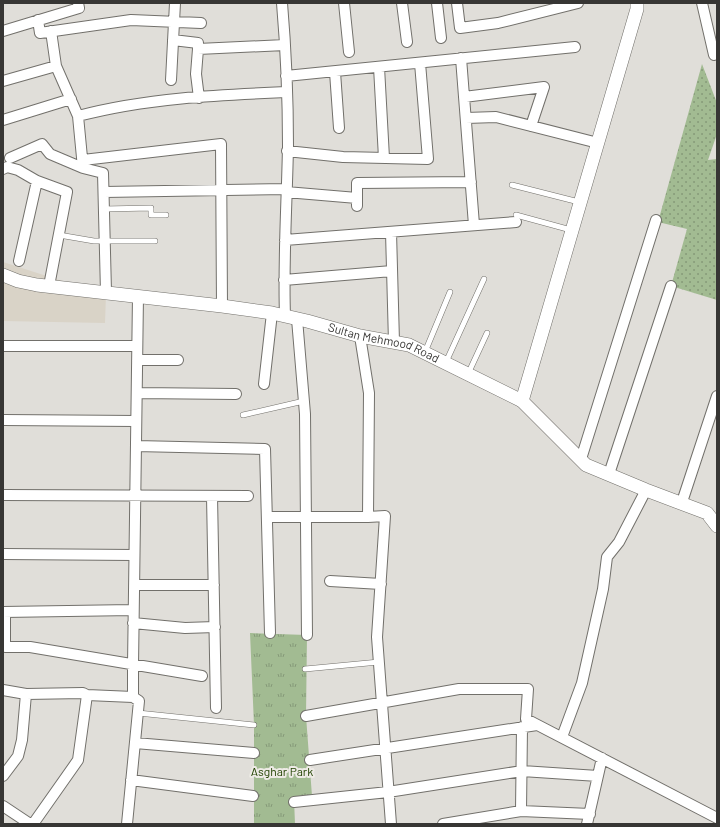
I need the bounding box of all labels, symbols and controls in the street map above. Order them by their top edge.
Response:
street label: Sultan Mehmood Road [327,319,442,365]
park label: Asghar Park [251,764,313,778]

